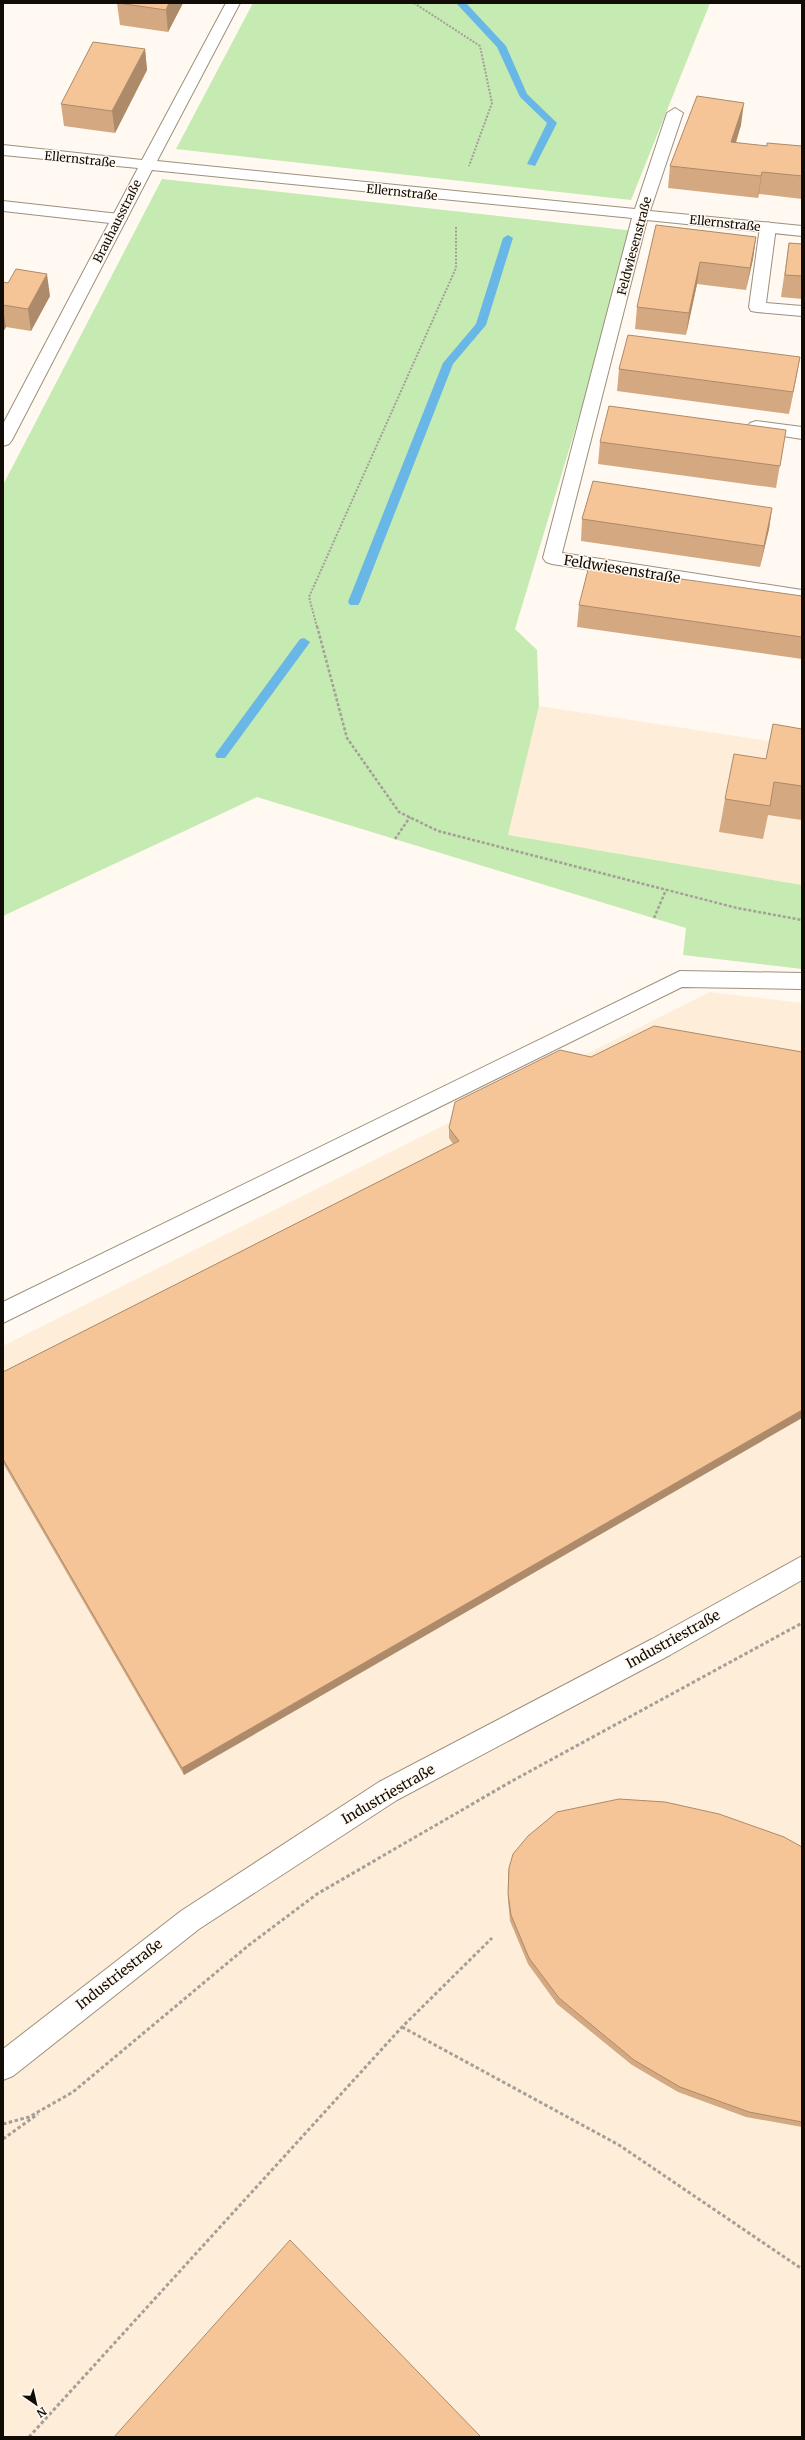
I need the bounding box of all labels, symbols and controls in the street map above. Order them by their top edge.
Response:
street label: Ellernstraße [44,148,116,170]
street label: Brauhausstraße [90,177,144,265]
street label: Ellernstraße [366,181,438,203]
street label: Feldwiesenstraße [614,195,654,297]
street label: Ellernstraße [689,212,761,234]
street label: Feldwiesenstraße [562,551,682,587]
street label: Industriestraße [623,1606,723,1672]
street label: Industriestraße [338,1760,438,1828]
street label: Industriestraße [72,1935,166,2013]
north arrow [16,2384,56,2424]
text: N [34,2404,49,2421]

